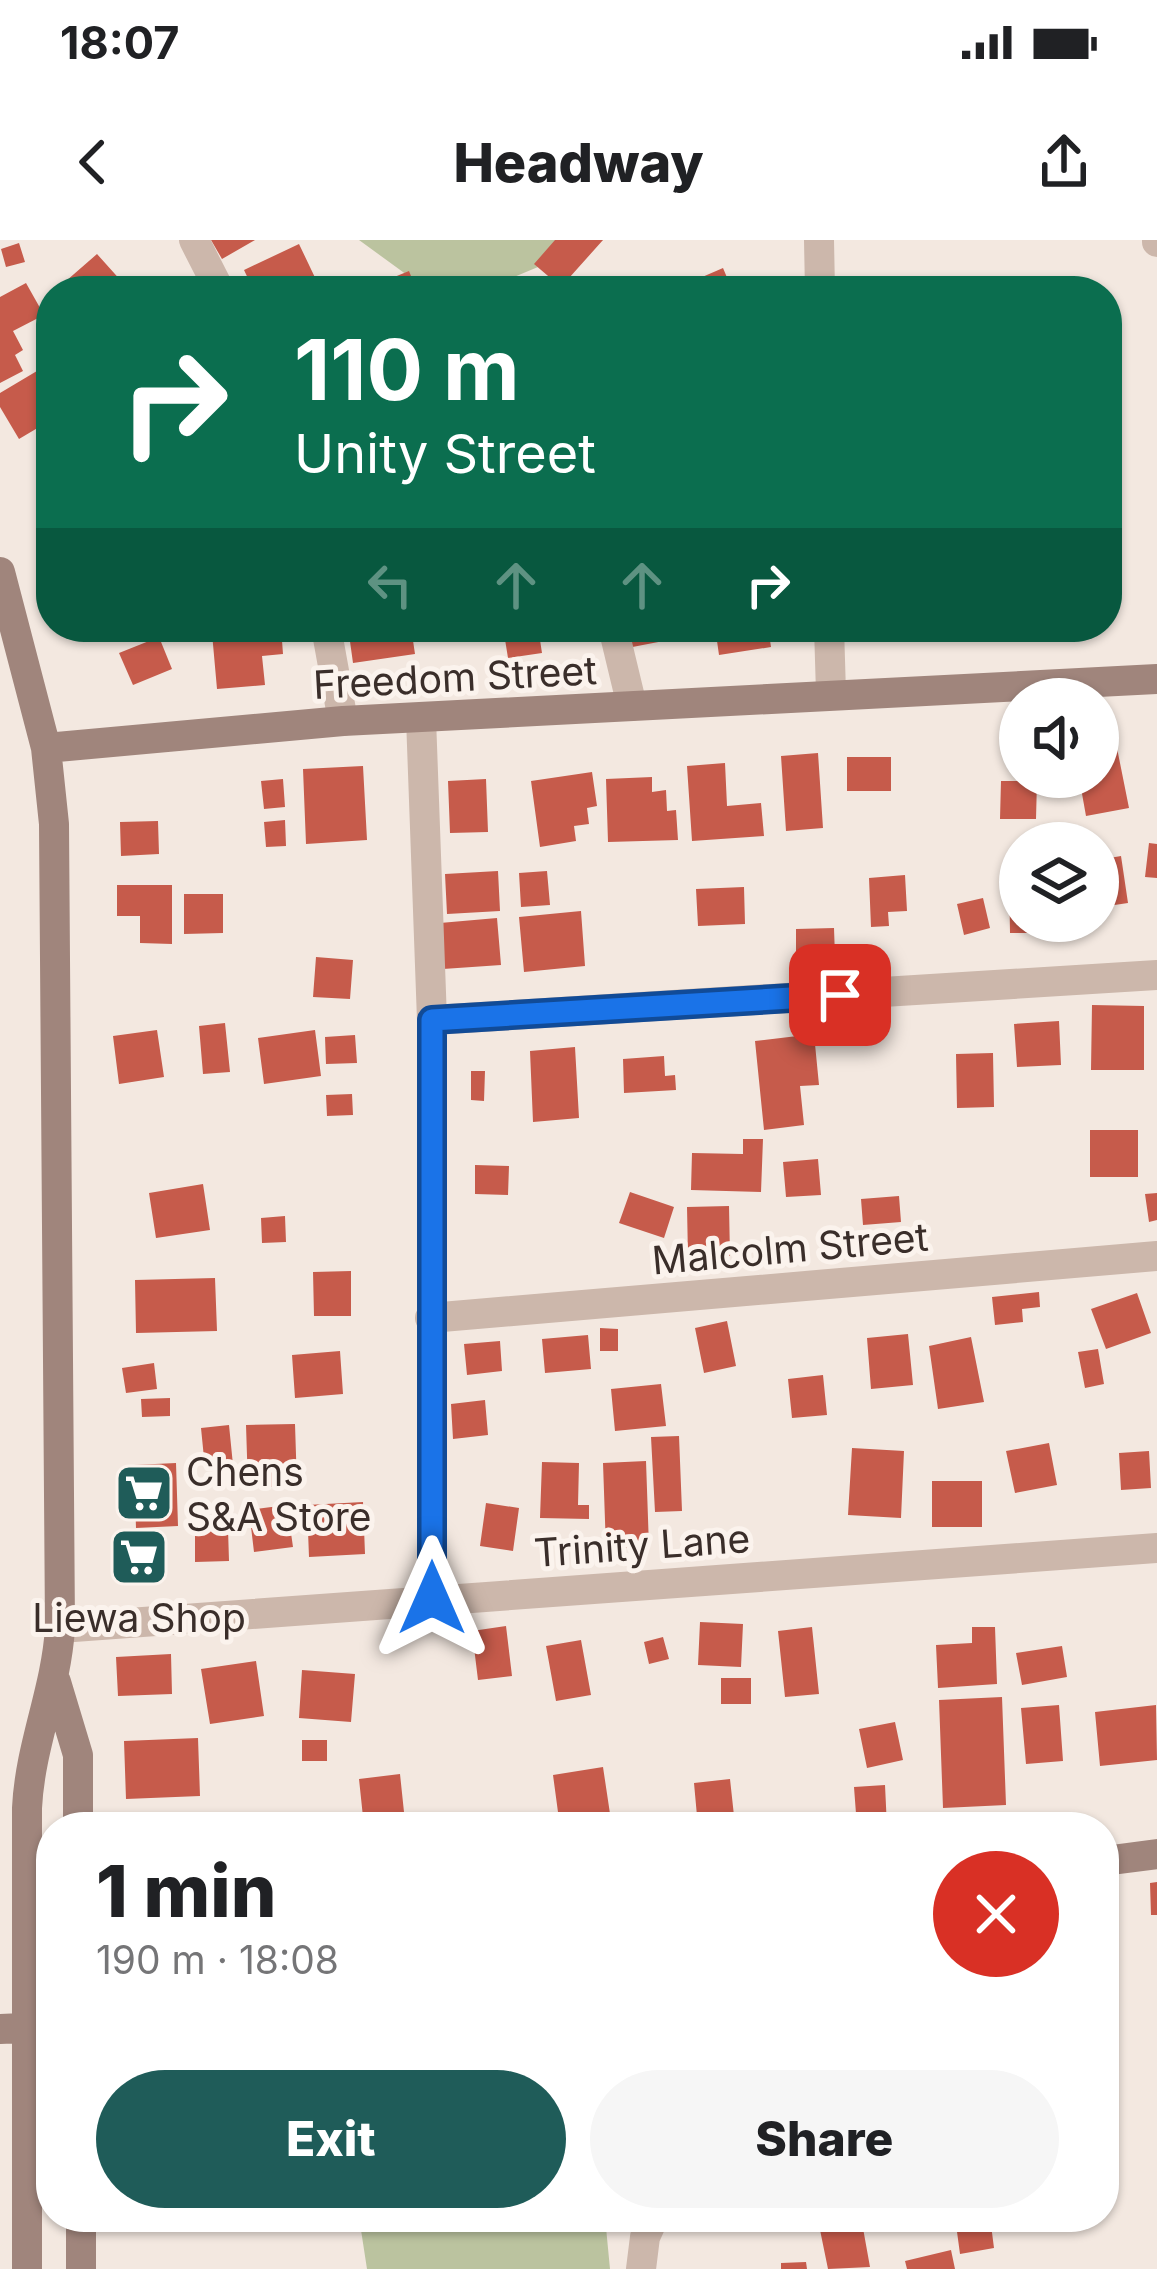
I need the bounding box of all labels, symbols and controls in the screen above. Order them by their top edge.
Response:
text: 18:07 [60,15,179,70]
icon: back [60,129,126,195]
icon: share [1031,129,1097,195]
text: Headway [453,130,704,195]
text: 110 m [294,319,520,420]
icon: right [96,324,252,480]
text: Unity Street [294,421,596,486]
icon: left [357,552,423,618]
icon: ahead [483,552,549,618]
icon: ahead [609,552,675,618]
icon: right [735,552,801,618]
street label: Freedom Street [312,646,598,708]
map controls [999,678,1119,942]
button: sound [999,678,1119,798]
button: layers [999,822,1119,942]
pin [789,944,891,1046]
icon: arrive [807,962,873,1028]
street label: Malcolm Street [650,1213,930,1283]
place label: Chens S&A Store [186,1448,372,1540]
supermarket icon: Chens S&A Store [113,1462,175,1524]
street label: Trinity Lane [532,1514,752,1576]
supermarket icon: Liewa Shop [108,1526,170,1588]
position arrow [369,1535,495,1661]
place label: Liewa Shop [32,1594,246,1641]
text: 1 min [96,1847,276,1934]
button: close [933,1851,1059,1977]
text: 190 m · 18:08 [96,1936,339,1983]
button: Exit [96,2070,566,2208]
button: Share [590,2070,1059,2208]

